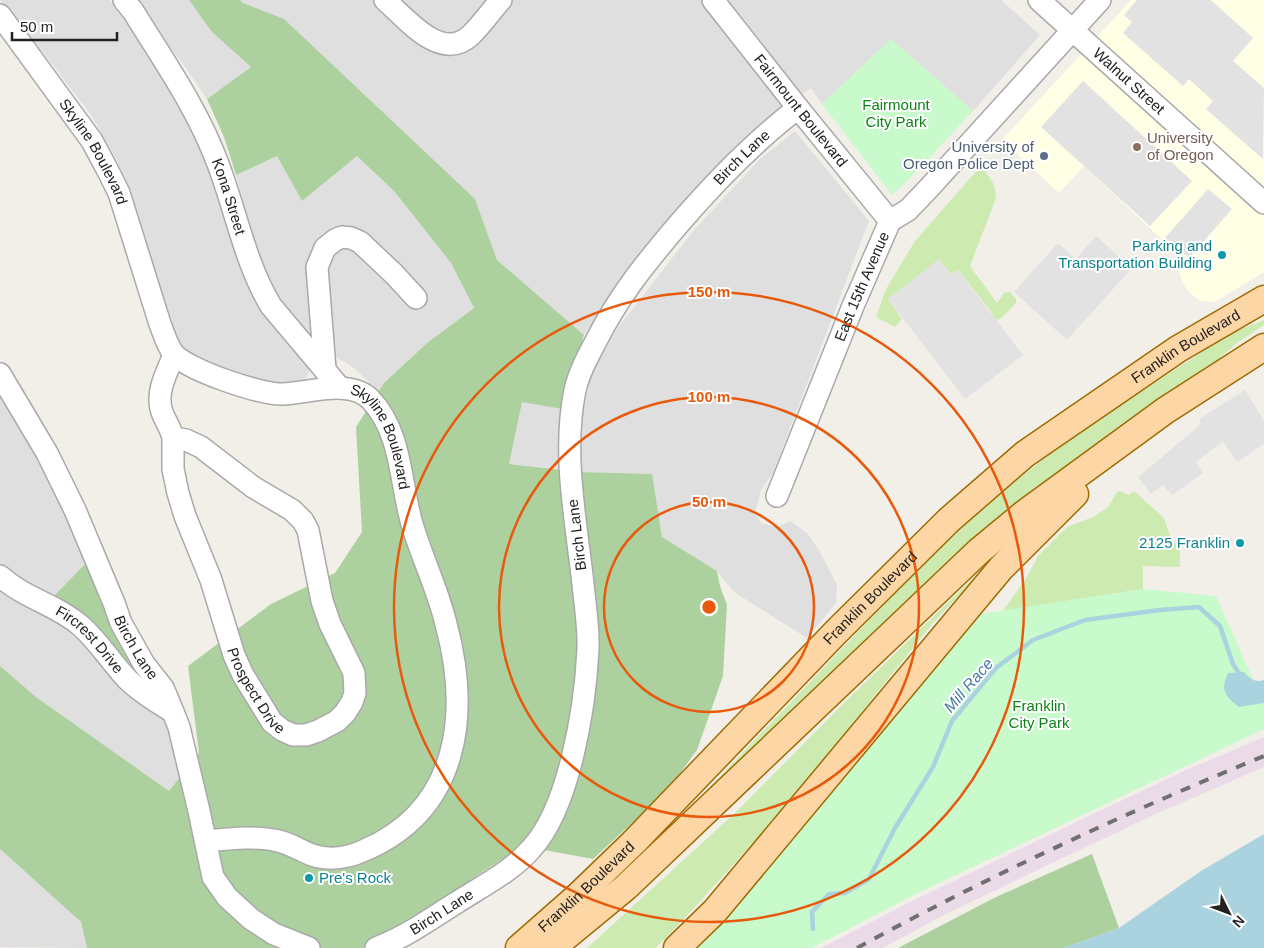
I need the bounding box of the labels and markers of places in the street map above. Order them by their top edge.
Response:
place label: University of Oregon [1147,129,1214,163]
place label: University of Oregon Police Dept [903,138,1035,172]
marker: University of Oregon [1131,141,1143,153]
marker: University of Oregon Police Dept [1038,150,1050,162]
place label: Parking and Transportation Building [1058,237,1212,271]
marker: Parking and Transportation Building [1216,249,1228,261]
place label: 2125 Franklin [1139,534,1230,551]
marker: 2125 Franklin [1234,537,1246,549]
centre of rings [700,598,718,616]
place label: Pre's Rock [319,869,392,886]
marker: Pre's Rock [303,872,315,884]

